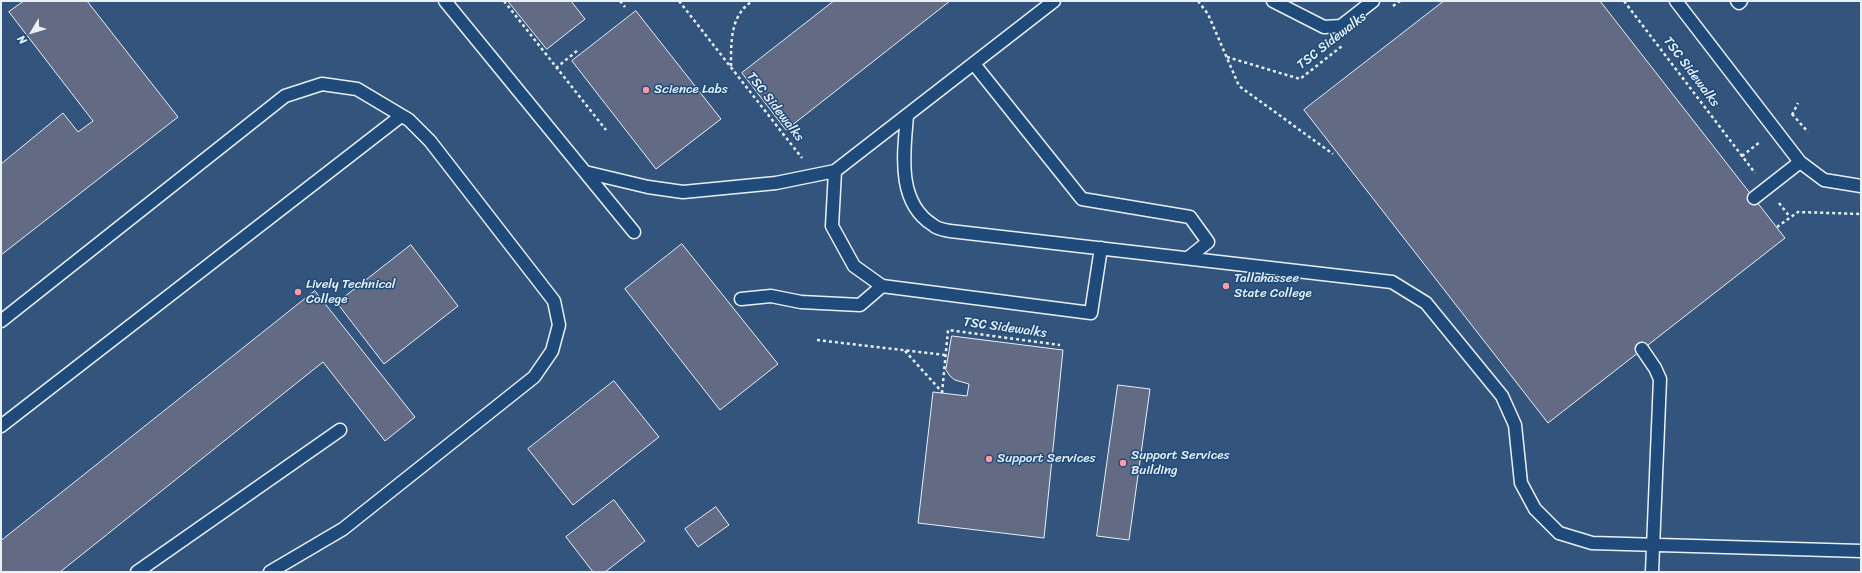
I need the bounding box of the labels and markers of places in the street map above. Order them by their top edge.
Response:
place label: Science Labs [654,82,728,98]
marker: Science Labs [641,85,651,95]
place label: Tallahassee State College [1234,271,1312,302]
place label: Lively Technical College [306,277,395,308]
marker: Tallahassee State College [1221,281,1231,291]
marker: Lively Technical College [293,287,303,297]
place label: Support Services Building [1131,448,1229,479]
place label: Support Services [997,451,1095,467]
marker: Support Services [984,454,994,464]
marker: Support Services Building [1118,458,1128,468]

